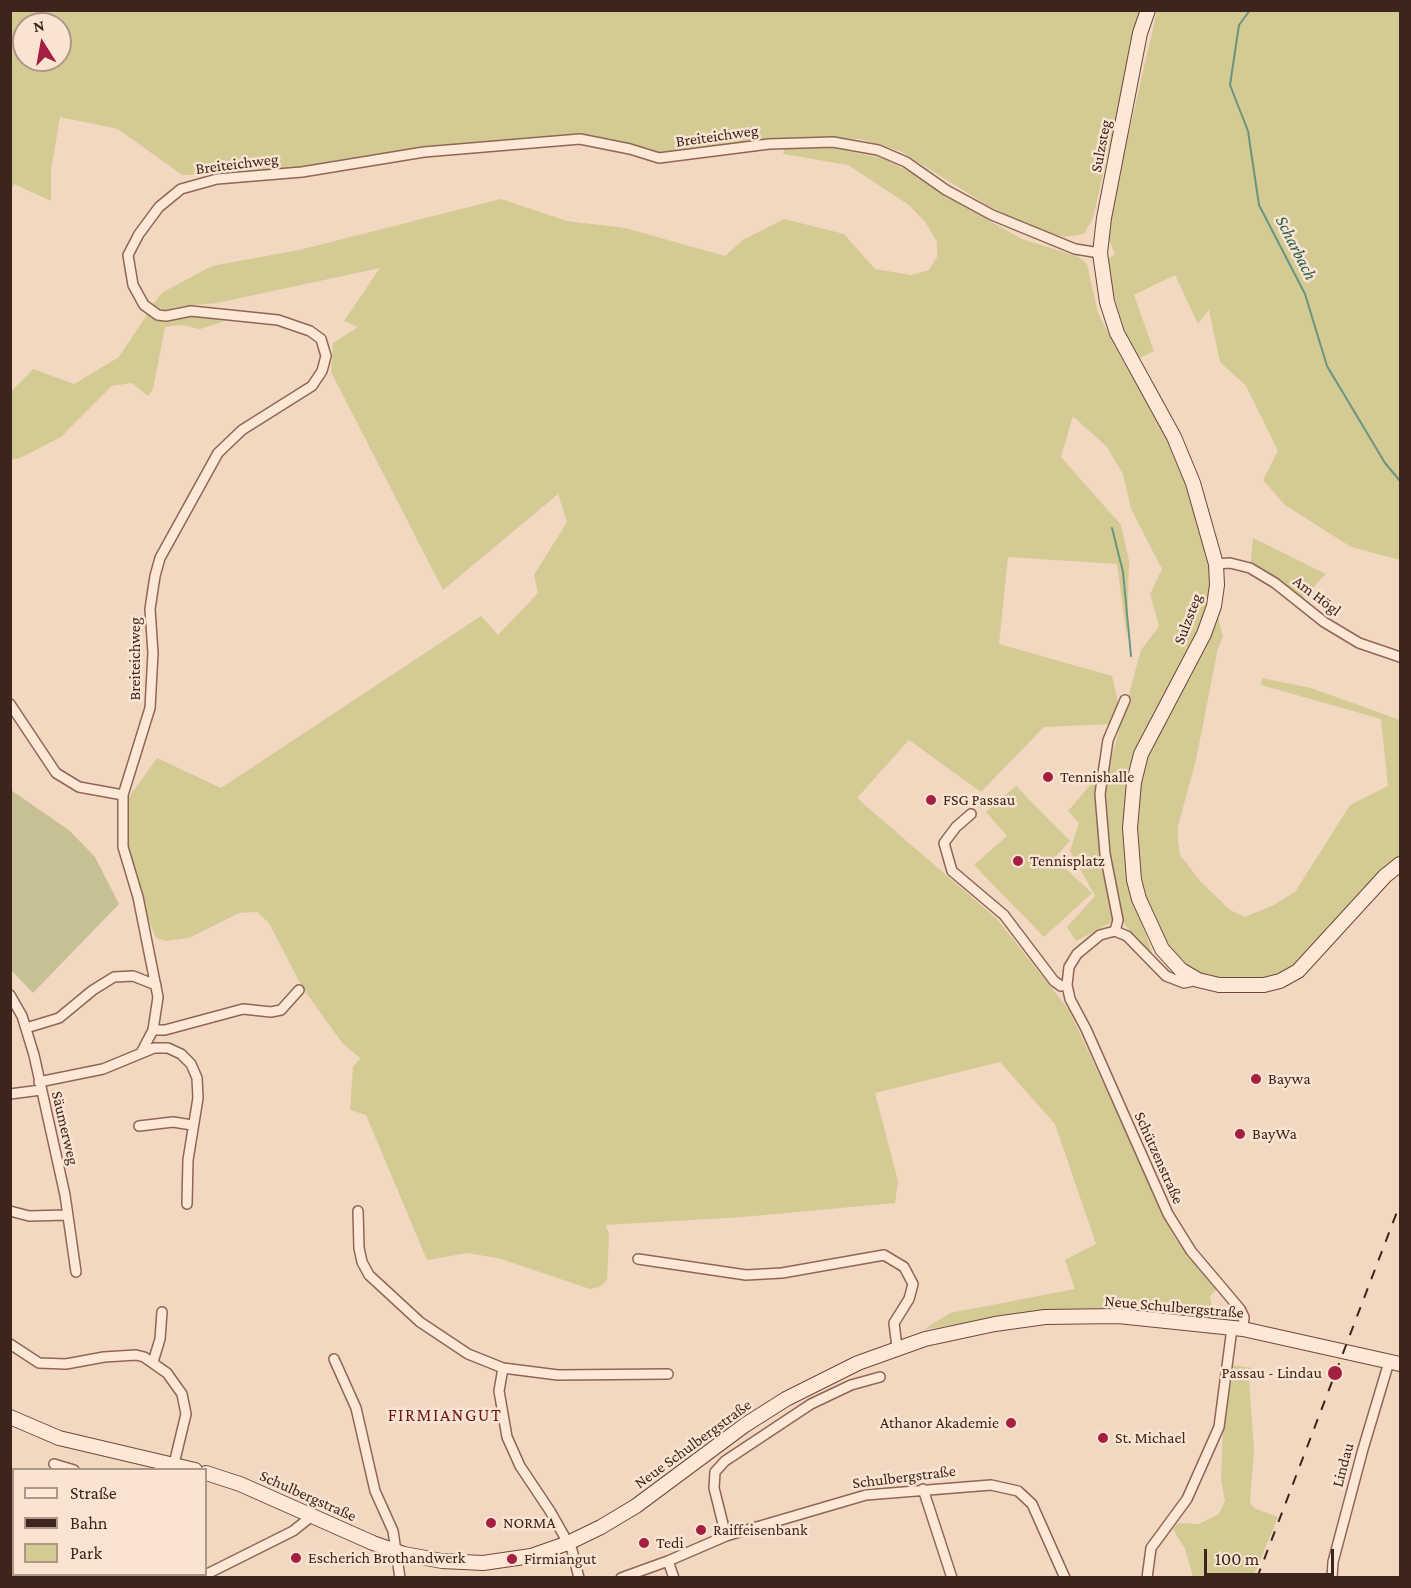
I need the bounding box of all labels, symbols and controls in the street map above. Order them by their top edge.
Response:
north arrow [12,12,72,72]
text: N [32,16,46,35]
street label: Sulzsteg [1087,118,1115,174]
street label: Breiteichweg [674,121,760,151]
street label: Breiteichweg [195,149,279,179]
water label: Scharbach [1271,212,1321,284]
street label: Am Högl [1289,572,1345,620]
street label: Sulzsteg [1170,591,1206,647]
street label: Breiteichweg [125,617,145,701]
place label: Tennishalle [1060,767,1134,787]
marker: Tennishalle [1041,770,1055,784]
place label: FSG Passau [943,790,1015,810]
marker: FSG Passau [924,793,938,807]
place label: Tennisplatz [1030,851,1105,871]
marker: Tennisplatz [1011,854,1025,868]
place label: Baywa [1268,1069,1311,1089]
marker: Baywa [1249,1072,1263,1086]
street label: Säumerweg [47,1089,83,1167]
street label: Schützenstraße [1130,1109,1188,1207]
place label: BayWa [1252,1124,1297,1144]
marker: BayWa [1233,1127,1247,1141]
street label: Neue Schulbergstraße [1103,1291,1245,1323]
place label: Passau - Lindau [1221,1363,1322,1383]
marker: Passau - Lindau [1326,1364,1344,1382]
street label: Neue Schulbergstraße [631,1395,755,1493]
district label: FIRMIANGUT [388,1404,502,1426]
place label: Athanor Akademie [880,1413,999,1433]
marker: Athanor Akademie [1004,1416,1018,1430]
place label: St. Michael [1115,1428,1186,1448]
marker: St. Michael [1096,1431,1110,1445]
street label: Lindau [1328,1441,1358,1489]
street label: Schulbergstraße [851,1461,957,1493]
street label: Schulbergstraße [257,1466,359,1526]
legend [12,1468,207,1576]
text: Straße [70,1483,117,1503]
text: Bahn [70,1513,108,1533]
place label: NORMA [503,1513,555,1533]
marker: NORMA [484,1516,498,1530]
place label: Raiffeisenbank [713,1520,808,1540]
marker: Raiffeisenbank [694,1523,708,1537]
place label: Tedi [656,1533,684,1553]
marker: Tedi [637,1536,651,1550]
scale bar [1207,1537,1338,1575]
text: Park [70,1543,102,1563]
place label: Escherich Brothandwerk [308,1548,465,1568]
place label: Firmiangut [524,1549,596,1569]
text: 100 m [1215,1549,1259,1569]
marker: Escherich Brothandwerk [289,1551,303,1565]
marker: Firmiangut [505,1552,519,1566]

